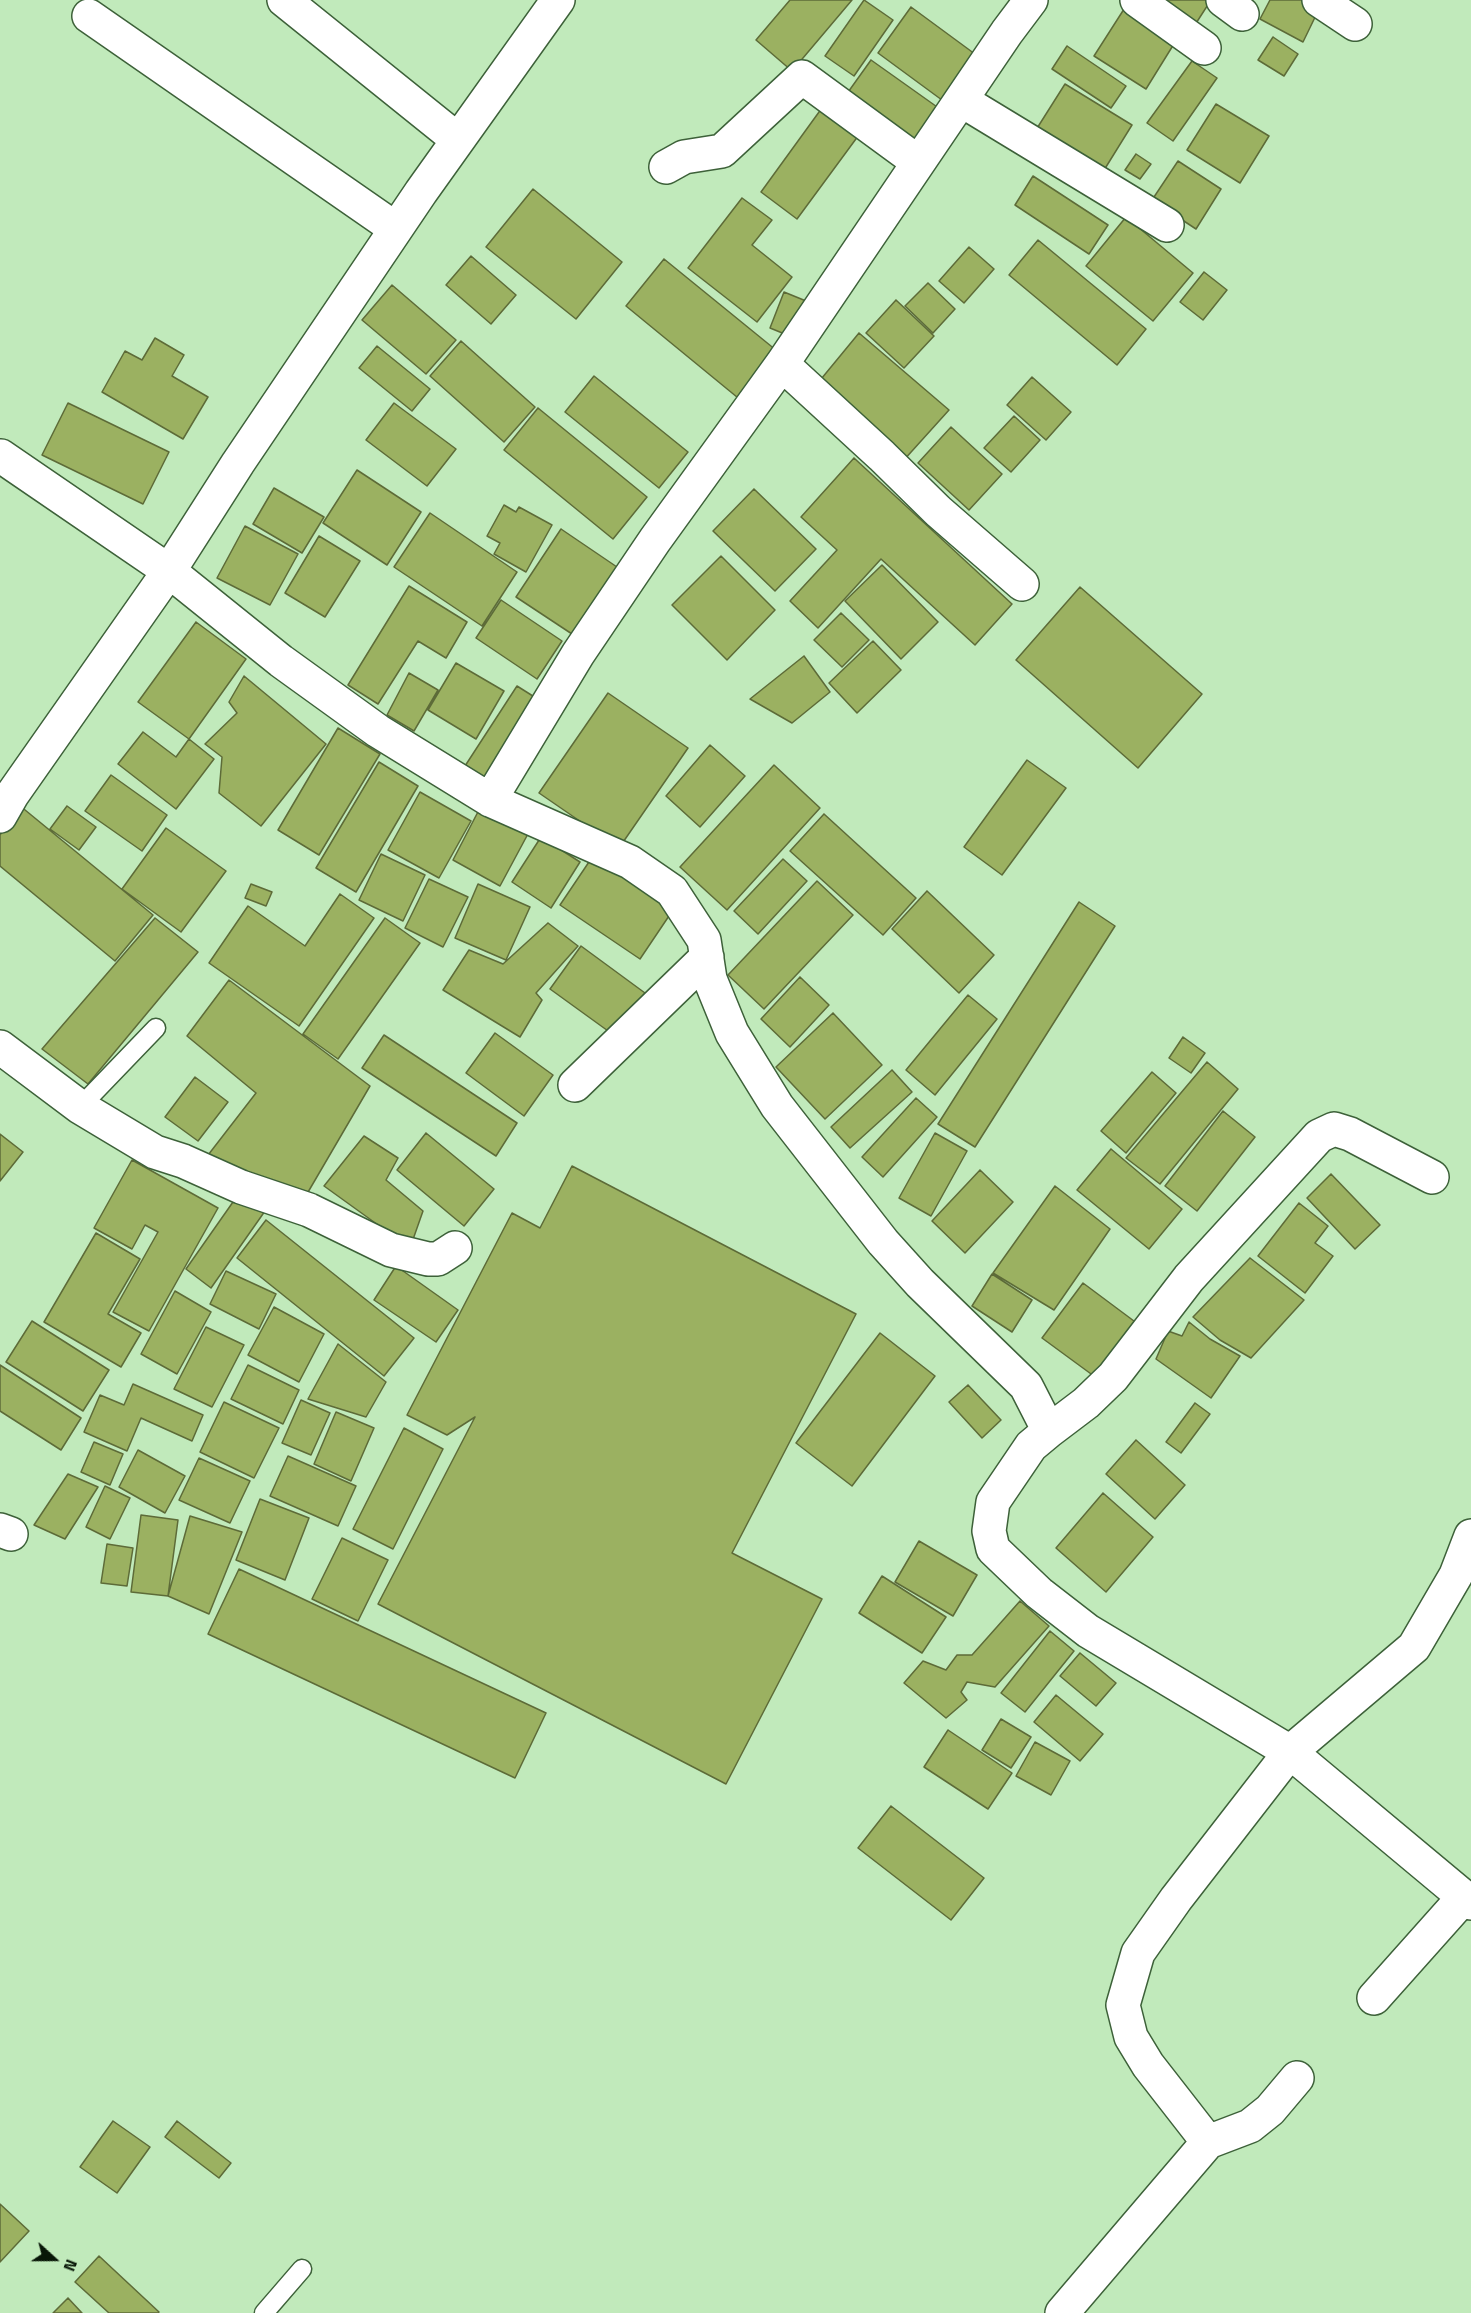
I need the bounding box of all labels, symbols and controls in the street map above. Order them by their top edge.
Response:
north arrow [24,2229,84,2289]
text: N [58,2256,84,2275]

